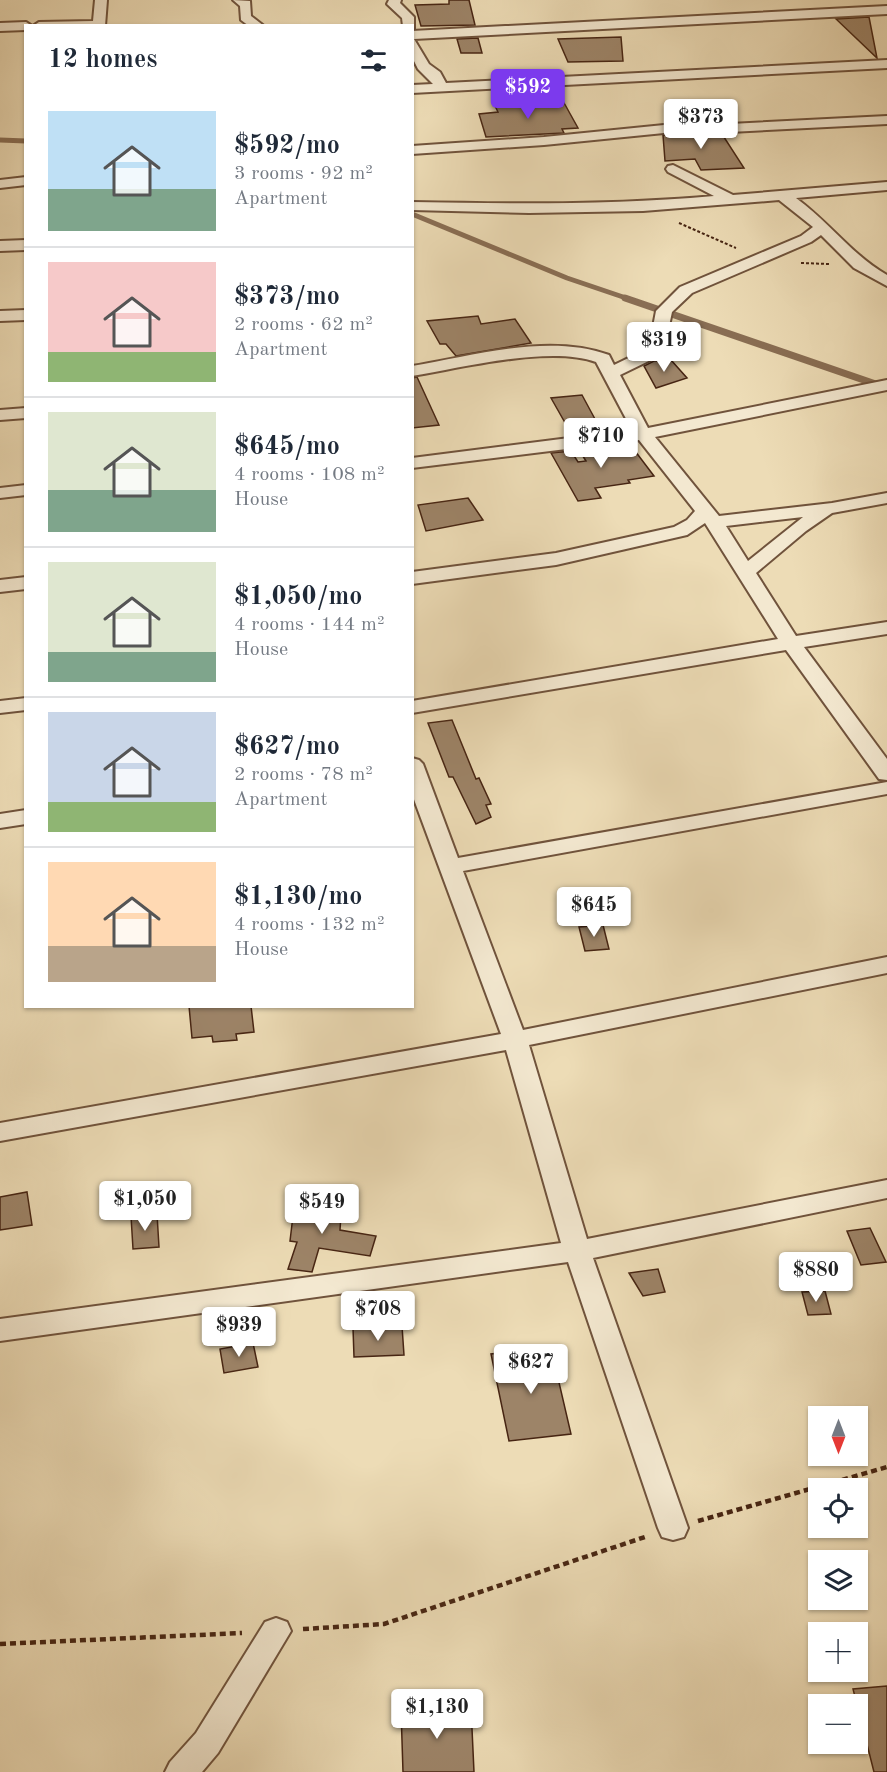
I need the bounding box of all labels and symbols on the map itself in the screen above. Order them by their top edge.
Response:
pin: $592 [492,69,564,120]
pin: $373 [665,99,737,150]
pin: $319 [628,322,700,373]
pin: $710 [565,418,637,469]
pin: $645 [558,887,630,938]
pin: $1,050 [96,1181,194,1232]
pin: $549 [286,1184,358,1235]
pin: $880 [780,1252,852,1303]
pin: $708 [342,1291,414,1342]
pin: $939 [203,1307,275,1358]
pin: $627 [495,1344,567,1395]
north arrow [808,1406,868,1466]
pin: $1,130 [388,1689,486,1740]

